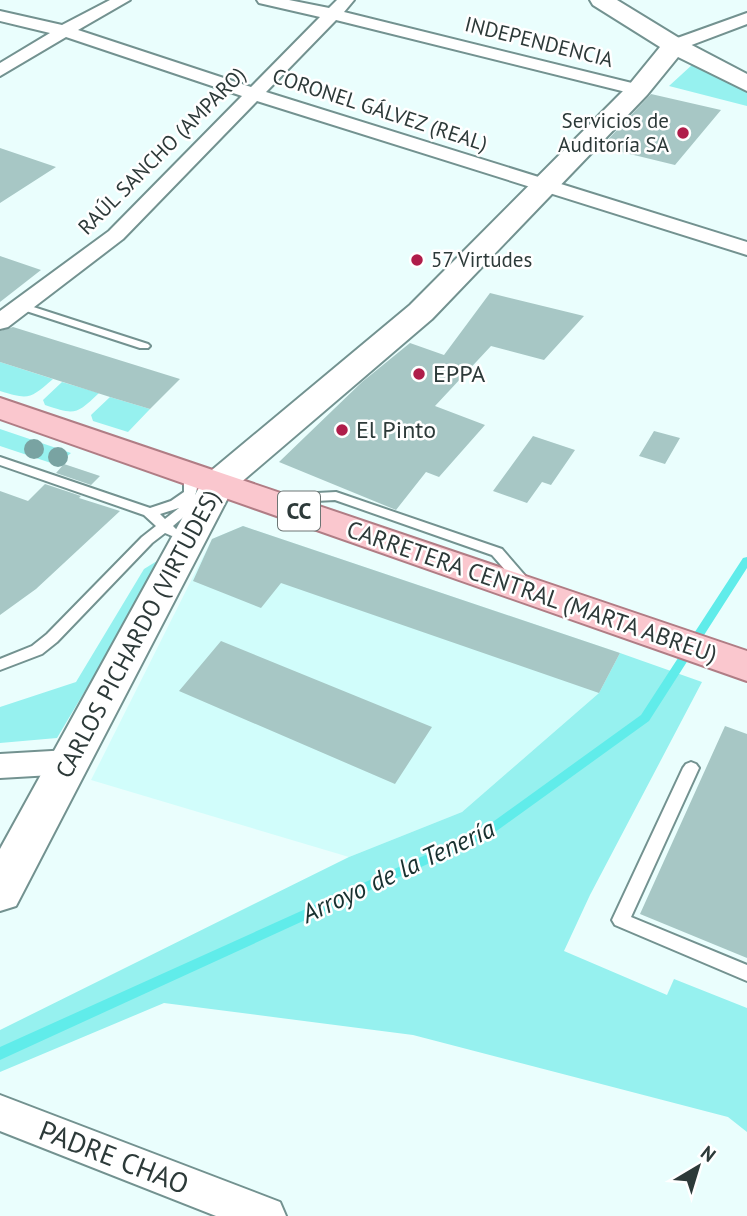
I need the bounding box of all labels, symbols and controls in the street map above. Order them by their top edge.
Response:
street label: INDEPENDENCIA [462,10,617,73]
street label: RAÚL SANCHO (AMPARO) [72,61,251,240]
street label: CORONEL GÁLVEZ (REAL) [269,62,491,157]
place label: Servicios de Auditoría SA [558,107,670,158]
marker: Servicios de Auditoría SA [675,125,691,141]
place label: 57 Virtudes [431,246,532,273]
marker: 57 Virtudes [409,252,425,268]
place label: EPPA [433,358,485,389]
marker: EPPA [411,366,427,382]
place label: El Pinto [356,414,436,445]
marker: El Pinto [334,422,350,438]
street label: CARLOS PICHARDO (VIRTUDES) [48,484,227,783]
road number: CC [278,491,320,530]
street label: CARRETERA CENTRAL (MARTA ABREU) [343,513,722,670]
water label: Arroyo de la Tenería [295,811,500,930]
street label: PADRE CHAO [34,1111,194,1202]
north arrow [663,1132,733,1202]
text: N [696,1140,721,1167]

